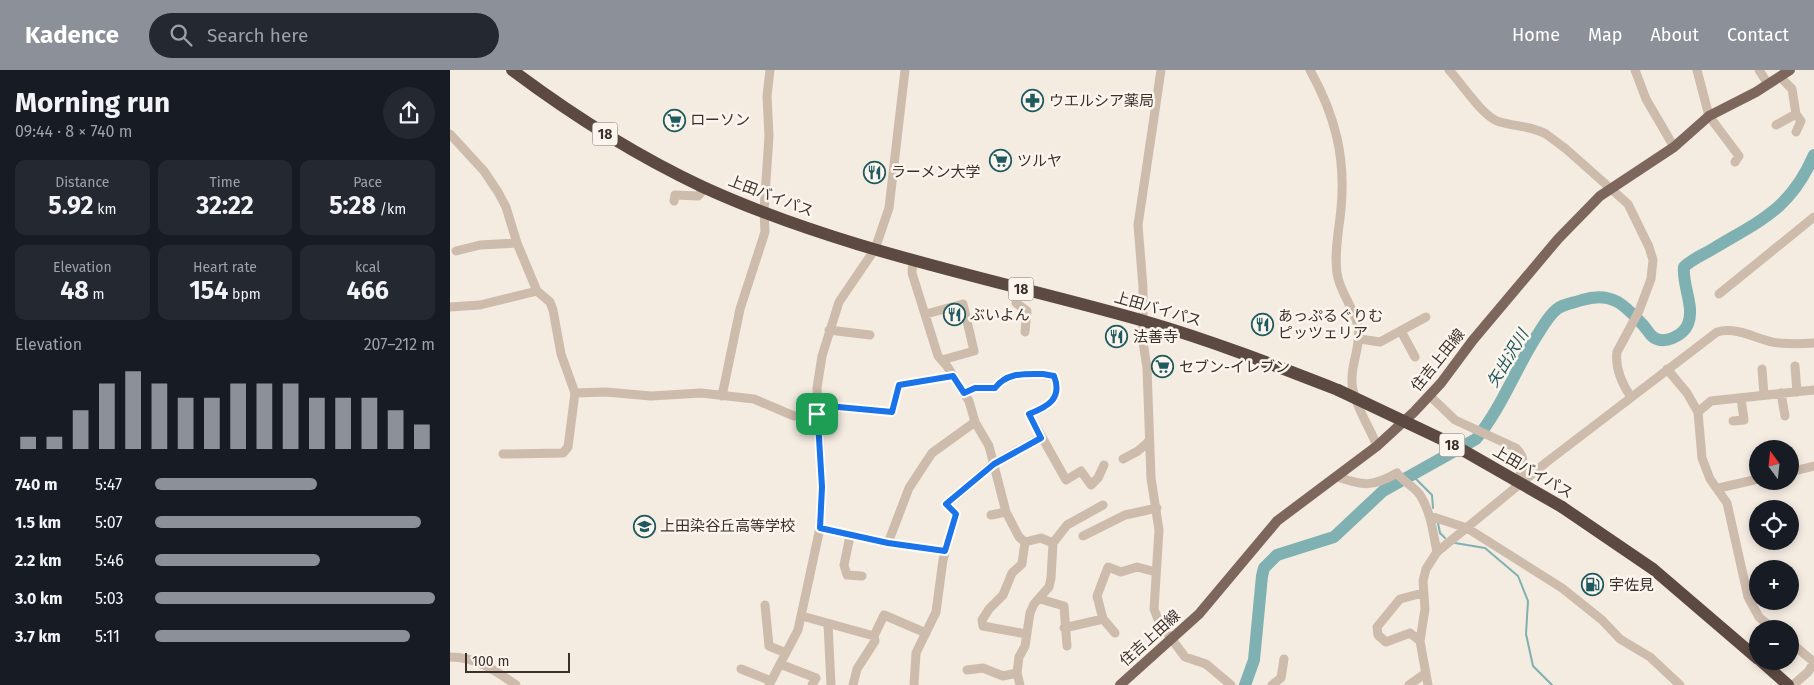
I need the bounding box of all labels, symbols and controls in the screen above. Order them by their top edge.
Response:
search box [149,13,499,58]
text: Kadence [25,21,119,49]
icon: search [167,21,195,49]
text: Search here [207,24,308,47]
text: Home [1512,24,1560,46]
text: Map [1588,24,1622,46]
text: About [1650,24,1699,46]
text: Contact [1727,24,1789,46]
text: Morning run [15,86,170,119]
button: share [383,87,435,139]
pharmacy icon: ウエルシア薬局 [1021,89,1045,113]
place label: ウエルシア薬局 [1049,92,1154,110]
supermarket icon: ローソン [662,108,686,132]
place label: ローソン [690,111,750,129]
text: 09:44 · 8 × 740 m [15,122,132,141]
road number: 18 [592,122,618,146]
supermarket icon: ツルヤ [989,149,1013,173]
place label: ツルヤ [1017,152,1062,170]
restaurant icon: ラーメン大学 [863,160,887,184]
place label: ラーメン大学 [891,163,980,181]
street label: 上田バイパス [726,172,816,220]
text: Distance [55,174,109,191]
text: Time [210,174,240,191]
text: Pace [353,174,382,191]
text: 5.92 [48,191,94,221]
text: 32:22 [196,191,254,221]
text: 5:28 [329,191,376,221]
text: km [94,201,116,218]
text: /km [376,201,406,218]
text: Elevation [53,259,112,276]
text: Heart rate [193,259,257,276]
text: kcal [355,259,380,276]
text: 48 [60,276,89,306]
text: 154 [189,276,228,306]
text: 466 [347,276,389,306]
road number: 18 [1008,278,1034,300]
text: m [89,286,105,303]
text: bpm [228,286,261,303]
street label: 上田バイパス [1112,288,1204,330]
restaurant icon: ぶいよん [942,303,966,327]
place label: ぶいよん [970,306,1030,324]
place label: あっぷるぐりむ ピッツェリア [1278,307,1383,342]
restaurant icon: あっぷるぐりむ ピッツェリア [1250,313,1274,337]
water label: 矢出沢川 [1483,324,1533,391]
restaurant icon: 法善寺 [1105,325,1129,349]
street label: 住吉上田線 [1407,325,1469,395]
place label: 法善寺 [1133,328,1178,346]
text: Elevation [15,335,82,354]
text: 207–212 m [364,335,435,354]
supermarket icon: セブン-イレブン [1151,355,1175,379]
place label: セブン-イレブン [1179,358,1290,376]
pin [796,393,838,435]
icon: arrive [803,400,831,428]
road number: 18 [1440,434,1464,456]
north arrow [1749,440,1799,490]
map controls [1749,440,1799,670]
street label: 上田バイパス [1490,442,1576,502]
text: 740 m [15,475,58,494]
text: 5:47 [95,475,122,494]
button: locate [1749,500,1799,550]
text: 1.5 km [15,513,61,532]
text: 5:07 [95,513,123,532]
school or university icon: 上田染谷丘高等学校 [632,514,656,538]
place label: 上田染谷丘高等学校 [660,517,795,535]
text: 2.2 km [15,551,62,570]
text: 5:46 [95,551,124,570]
button: + [1749,560,1799,610]
fuel station icon: 宇佐見 [1581,573,1605,597]
place label: 宇佐見 [1609,576,1654,594]
text: 3.0 km [15,589,62,608]
text: 5:03 [95,589,124,608]
street label: 住吉上田線 [1116,606,1184,670]
button: − [1749,620,1799,670]
text: 3.7 km [15,627,61,646]
text: 5:11 [95,627,120,646]
scale bar [465,650,570,673]
text: 100 m [472,653,509,670]

